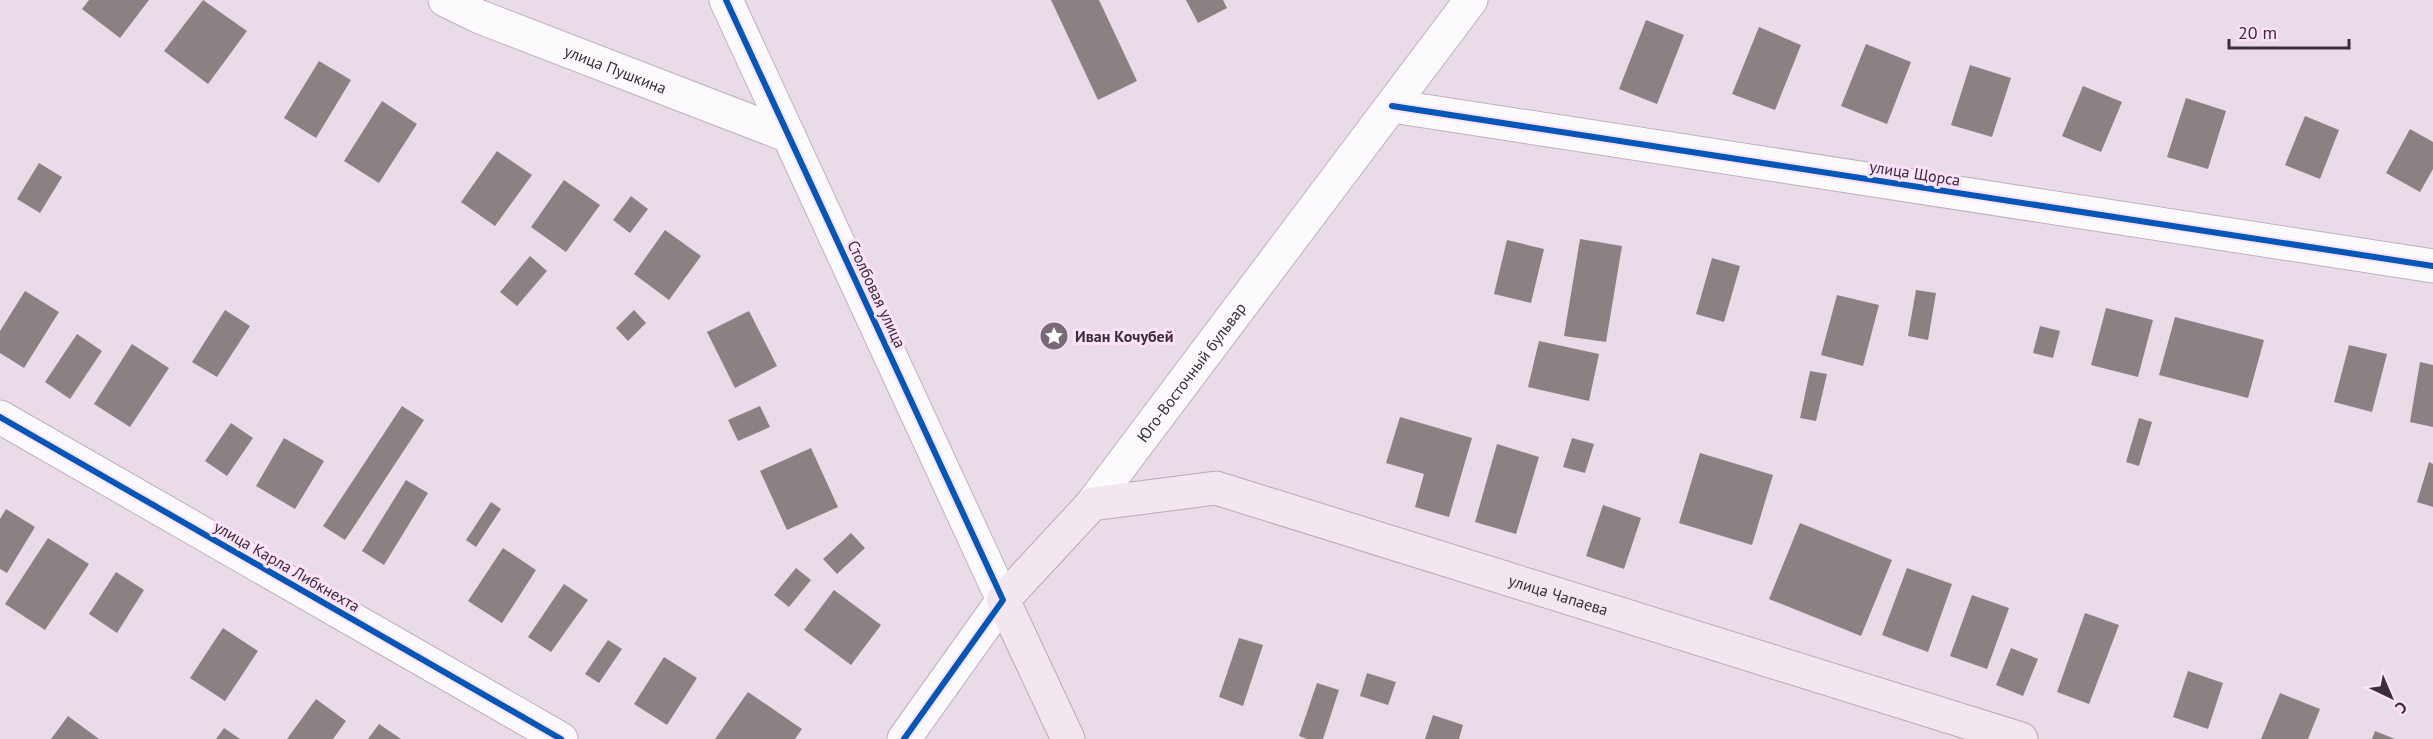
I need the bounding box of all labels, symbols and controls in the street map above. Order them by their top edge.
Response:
scale bar [2229,12,2349,50]
text: 20 m [2238,21,2277,44]
street label: улица Пушкина [561,40,669,98]
street label: улица Щорса [1868,156,1962,190]
street label: Столбовая улица [843,237,911,351]
street label: Юго-Восточный бульвар [1132,298,1250,446]
place icon: Иван Кочубей [1038,320,1070,352]
place label: Иван Кочубей [1075,326,1173,346]
street label: улица Карла Либкнехта [210,516,364,616]
street label: улица Чапаева [1506,570,1611,620]
north arrow [2361,667,2421,727]
text: С [2391,697,2412,718]

